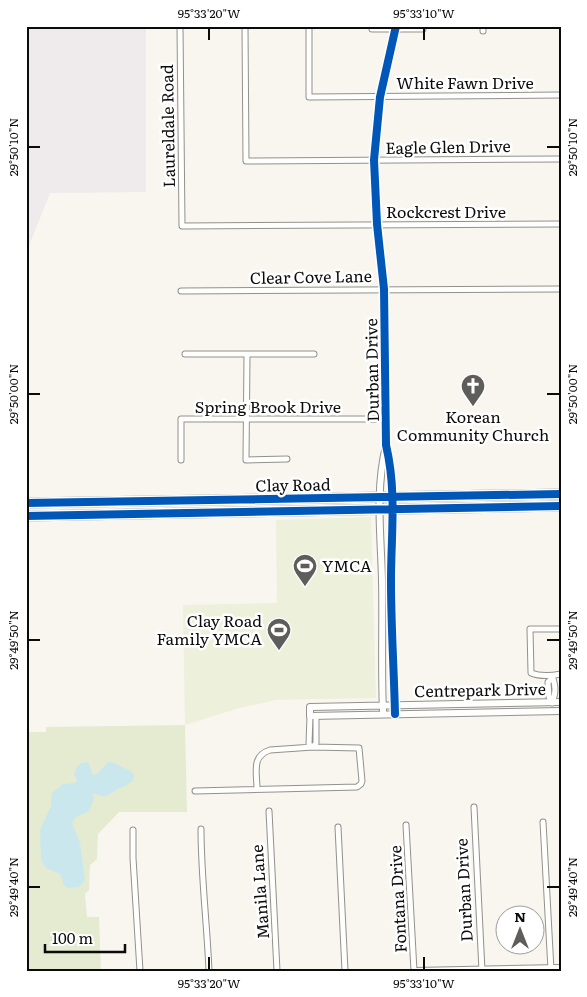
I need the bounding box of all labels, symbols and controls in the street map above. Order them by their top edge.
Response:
text: 95°33'20"W [178,4,240,22]
text: 95°33'10"W [393,4,455,22]
street label: Laureldale Road [154,64,180,188]
street label: White Fawn Drive [396,70,534,94]
text: 29°50'10"N [4,118,22,176]
text: 29°50'10"N [563,118,581,176]
street label: Eagle Glen Drive [385,133,511,159]
street label: Rockcrest Drive [386,199,506,223]
street label: Clear Cove Lane [250,263,372,289]
street label: Durban Drive [358,318,384,422]
text: 29°50'00"N [4,364,22,424]
text: 29°50'00"N [563,364,581,424]
church icon: Korean Community Church [460,373,486,407]
street label: Spring Brook Drive [195,394,341,418]
place label: Korean Community Church [397,404,550,446]
street label: Clay Road [255,471,331,497]
sports icon: YMCA [292,553,318,587]
place label: YMCA [322,553,372,577]
place label: Clay Road Family YMCA [156,608,262,650]
text: 29°49'50"N [4,610,22,670]
text: 29°49'50"N [563,610,581,670]
sports icon: Clay Road Family YMCA [266,617,292,651]
street label: Centrepark Drive [414,676,546,702]
street label: Durban Drive [448,838,478,942]
street label: Manila Lane [244,844,274,940]
street label: Fontana Drive [382,845,412,953]
text: 29°49'40"N [4,857,22,917]
text: 29°49'40"N [563,857,581,917]
north arrow [494,904,544,954]
text: N [514,906,526,926]
scale bar [45,922,125,954]
text: 100 m [52,926,93,949]
text: 95°33'20"W [178,974,240,992]
text: 95°33'10"W [393,974,455,992]

